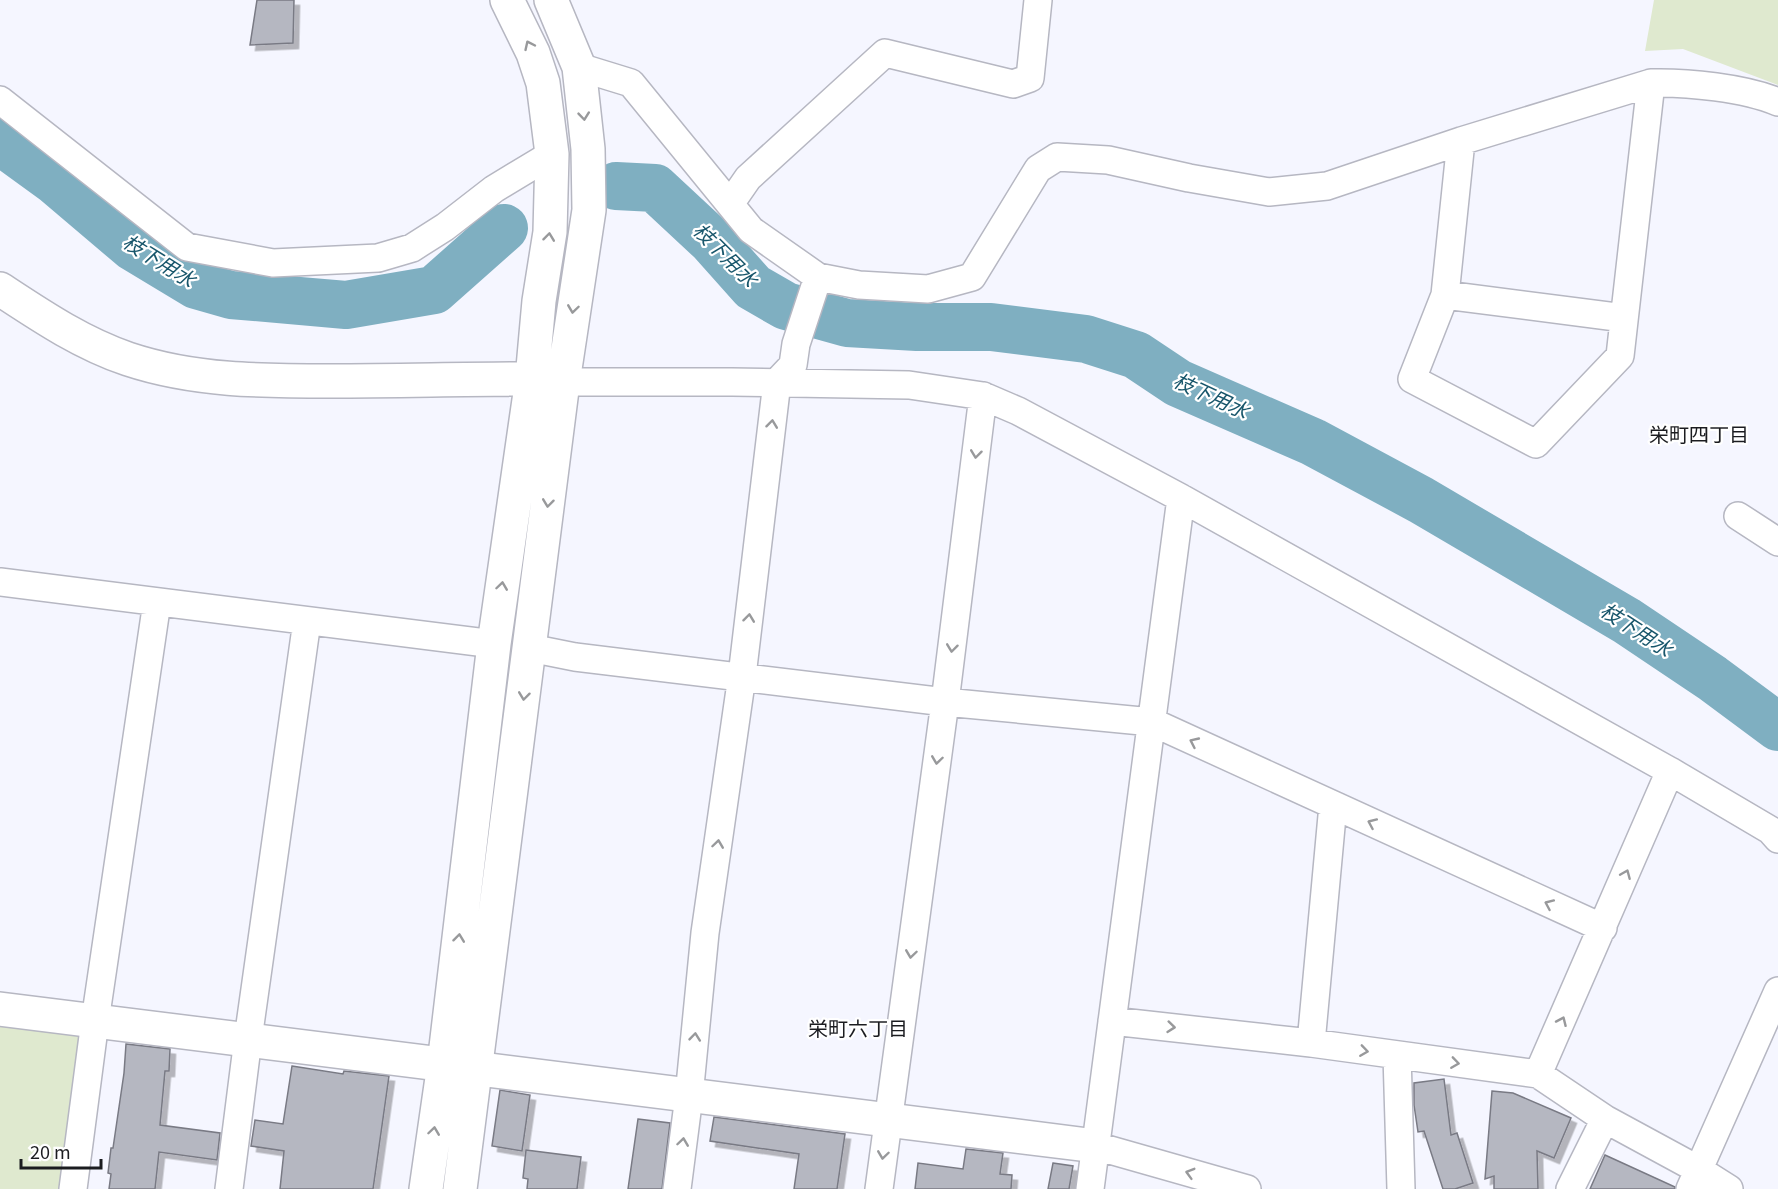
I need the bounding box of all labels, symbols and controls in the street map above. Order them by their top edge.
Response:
one-way arrow [524,41,536,52]
one-way arrow [577,111,590,120]
water label: 枝下用水 [688,215,766,294]
water label: 枝下用水 [118,226,203,294]
one-way arrow [542,233,554,242]
one-way arrow [568,305,580,314]
water label: 枝下用水 [1169,365,1256,426]
district label: 栄町四丁目 [1649,419,1749,448]
one-way arrow [766,420,778,429]
one-way arrow [970,450,983,459]
one-way arrow [543,498,555,507]
one-way arrow [496,582,508,591]
water label: 枝下用水 [1595,595,1680,664]
one-way arrow [743,614,755,623]
one-way arrow [946,643,958,652]
one-way arrow [518,691,531,701]
one-way arrow [1190,737,1201,749]
one-way arrow [931,756,943,765]
one-way arrow [1367,818,1378,830]
one-way arrow [712,839,724,848]
one-way arrow [1619,869,1631,880]
one-way arrow [1545,899,1556,911]
one-way arrow [452,933,465,942]
one-way arrow [905,949,917,958]
district label: 栄町六丁目 [808,1013,908,1042]
one-way arrow [1554,1016,1566,1027]
one-way arrow [1166,1020,1175,1033]
one-way arrow [688,1033,701,1042]
one-way arrow [1360,1044,1369,1056]
one-way arrow [1450,1056,1459,1069]
one-way arrow [428,1126,440,1136]
scale bar [21,1132,100,1170]
text: 20 m [30,1138,71,1164]
one-way arrow [676,1138,689,1147]
one-way arrow [878,1150,890,1159]
one-way arrow [1185,1168,1196,1180]

